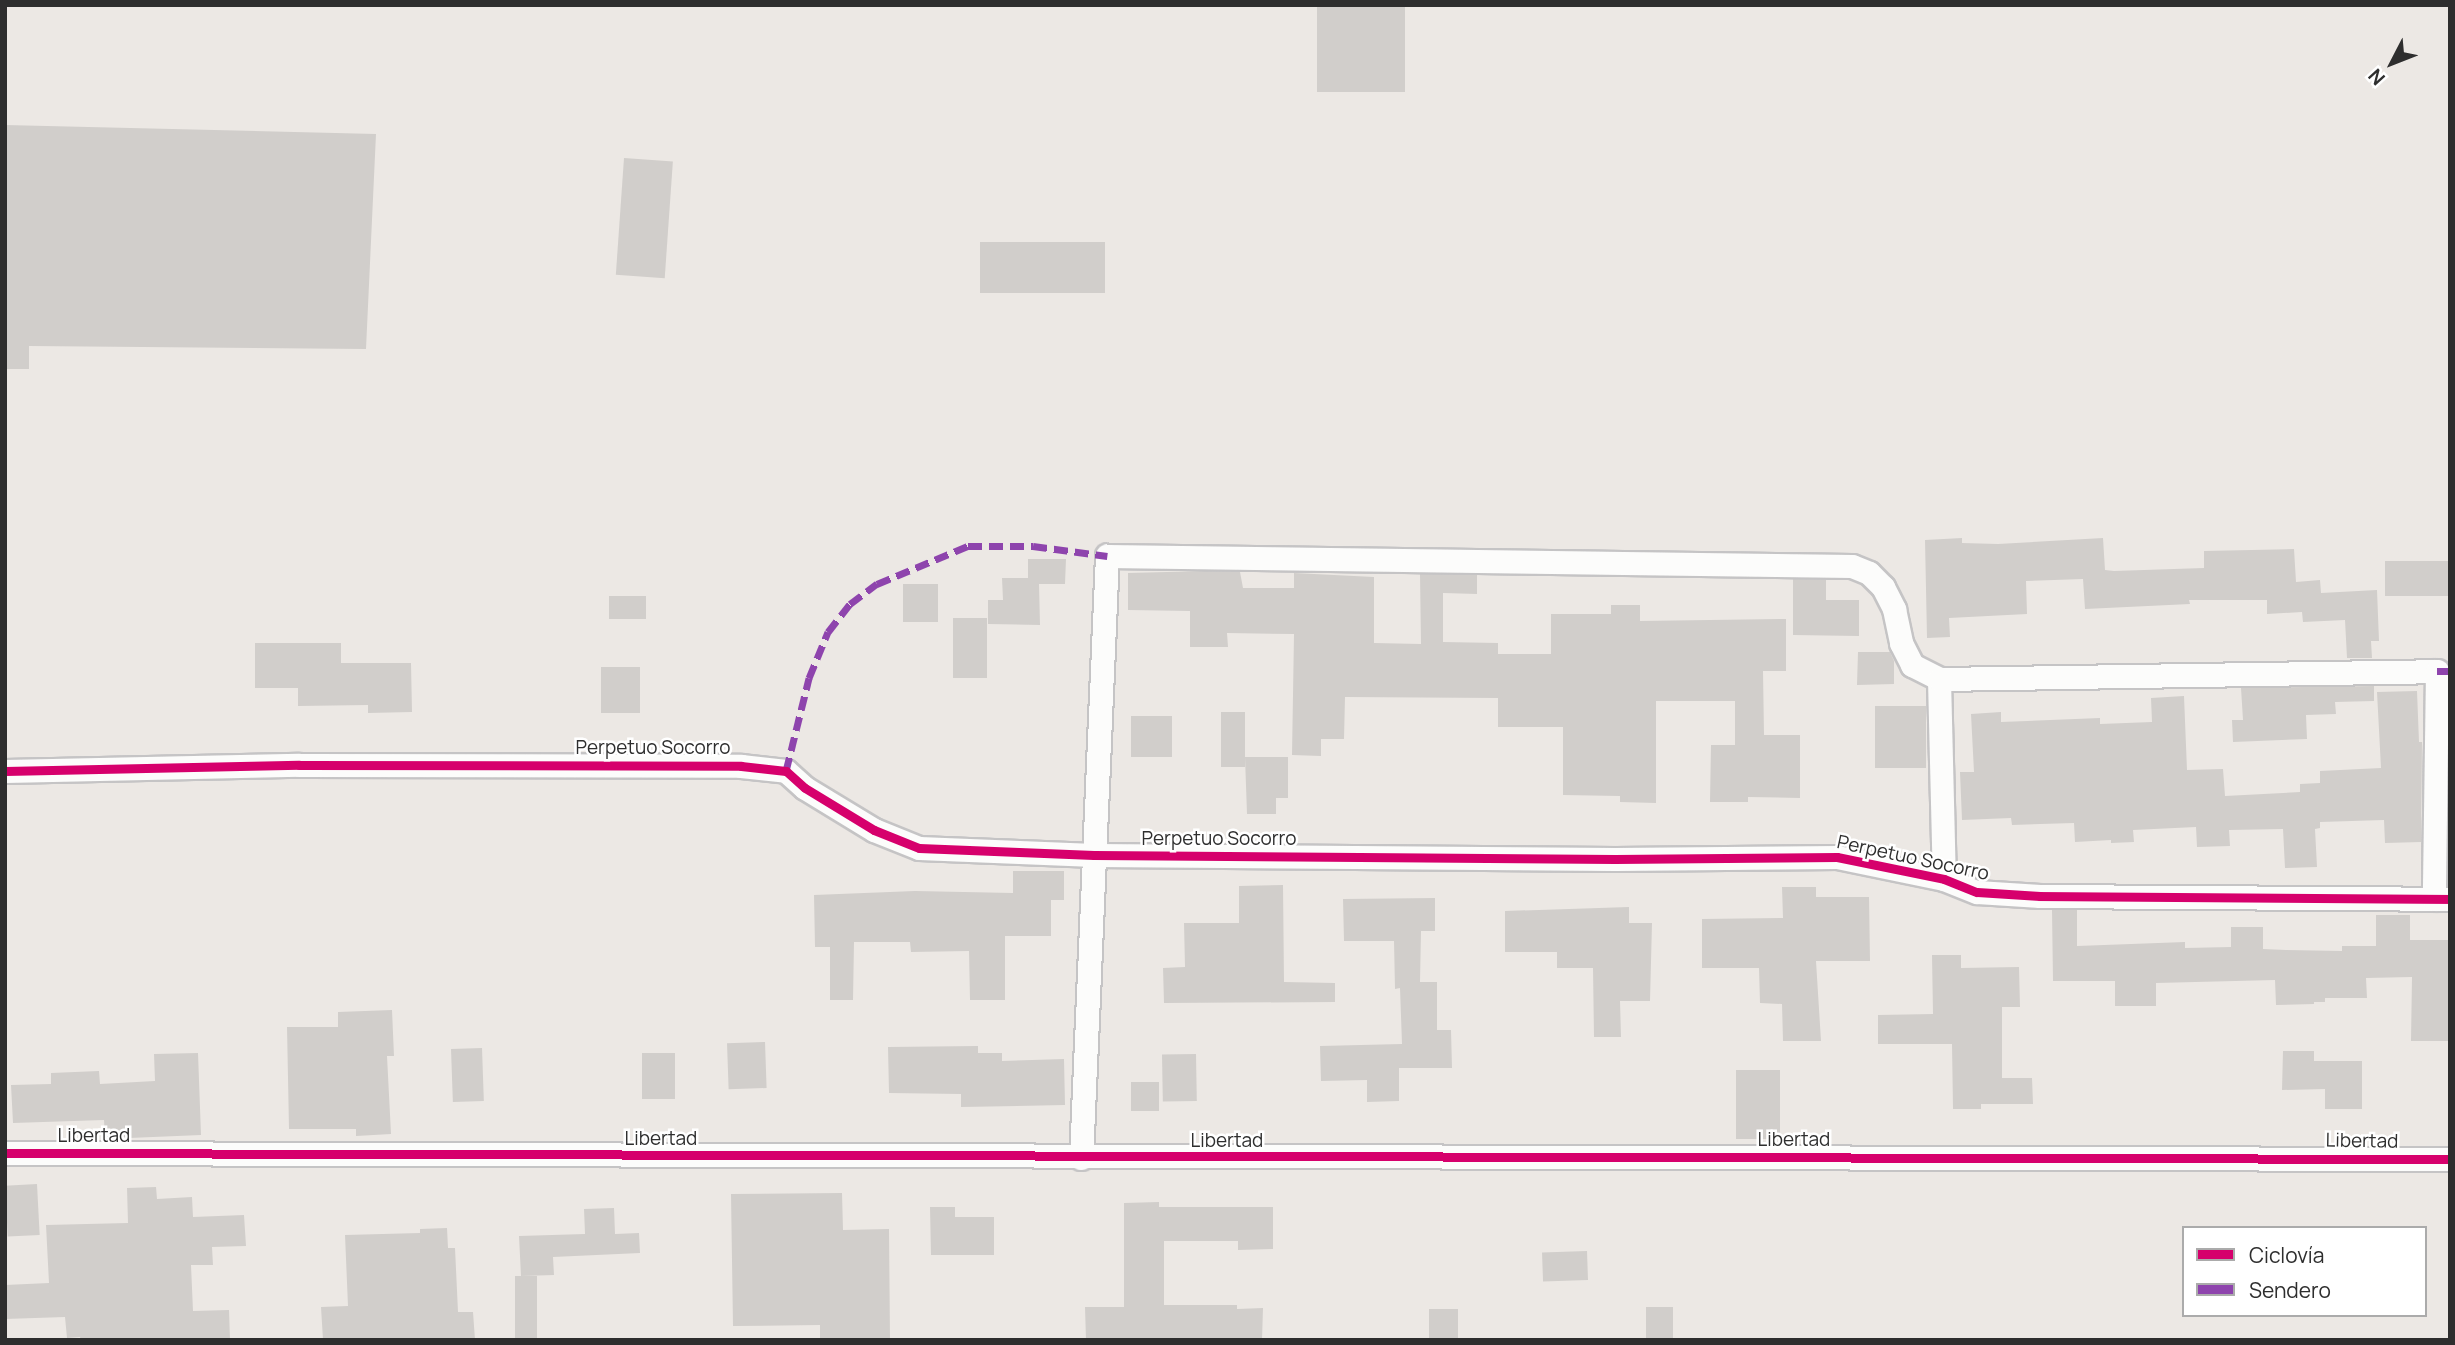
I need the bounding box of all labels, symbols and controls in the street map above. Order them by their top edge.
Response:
north arrow [2357,28,2427,98]
text: N [2362,63,2391,91]
street label: Perpetuo Socorro [576,737,730,759]
street label: Perpetuo Socorro [1142,828,1296,850]
street label: Perpetuo Socorro [1835,831,1991,885]
street label: Libertad [58,1125,130,1147]
street label: Libertad [625,1128,697,1150]
street label: Libertad [1758,1129,1830,1151]
street label: Libertad [2325,1129,2399,1153]
street label: Libertad [1191,1130,1263,1152]
legend [2182,1226,2427,1317]
text: Ciclovía [2249,1241,2324,1269]
text: Sendero [2249,1276,2331,1304]

